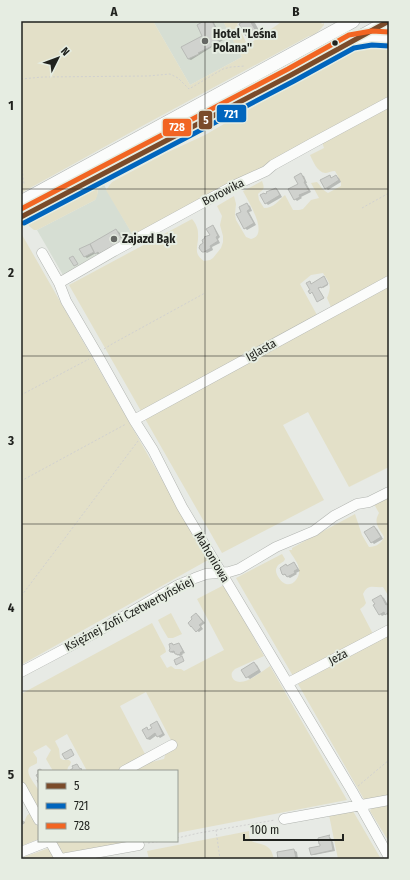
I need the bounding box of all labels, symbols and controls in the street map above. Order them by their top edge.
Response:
text: A [109,4,118,19]
text: B [292,4,300,19]
place label: Hotel "Leśna Polana" [213,27,277,55]
marker: Hotel "Leśna Polana" [200,36,210,46]
north arrow [38,38,78,78]
unlabelled marker [330,38,340,48]
text: N [58,45,72,58]
text: 1 [8,98,14,113]
line badge: 721 [216,104,247,123]
text: 721 [224,108,238,121]
line badge: 5 [198,110,213,130]
text: 5 [203,114,209,127]
line badge: 728 [162,118,192,137]
text: 728 [169,121,185,134]
street label: Borowika [200,175,246,209]
place label: Zajazd Bąk [122,232,176,247]
marker: Zajazd Bąk [109,234,119,244]
text: 2 [7,265,14,280]
street label: Iglasta [243,336,279,364]
text: 3 [7,433,14,448]
street label: Mahoniowa [192,529,233,585]
street label: Księżnej Zofii Czetwertyńskiej [62,574,196,654]
text: 4 [8,600,15,615]
street label: Jeża [326,646,350,668]
text: 5 [8,767,14,782]
legend [38,770,178,842]
text: 5 [74,779,80,793]
text: 721 [74,799,88,813]
scale bar [244,816,343,842]
text: 728 [74,819,90,833]
text: 100 m [250,823,279,837]

